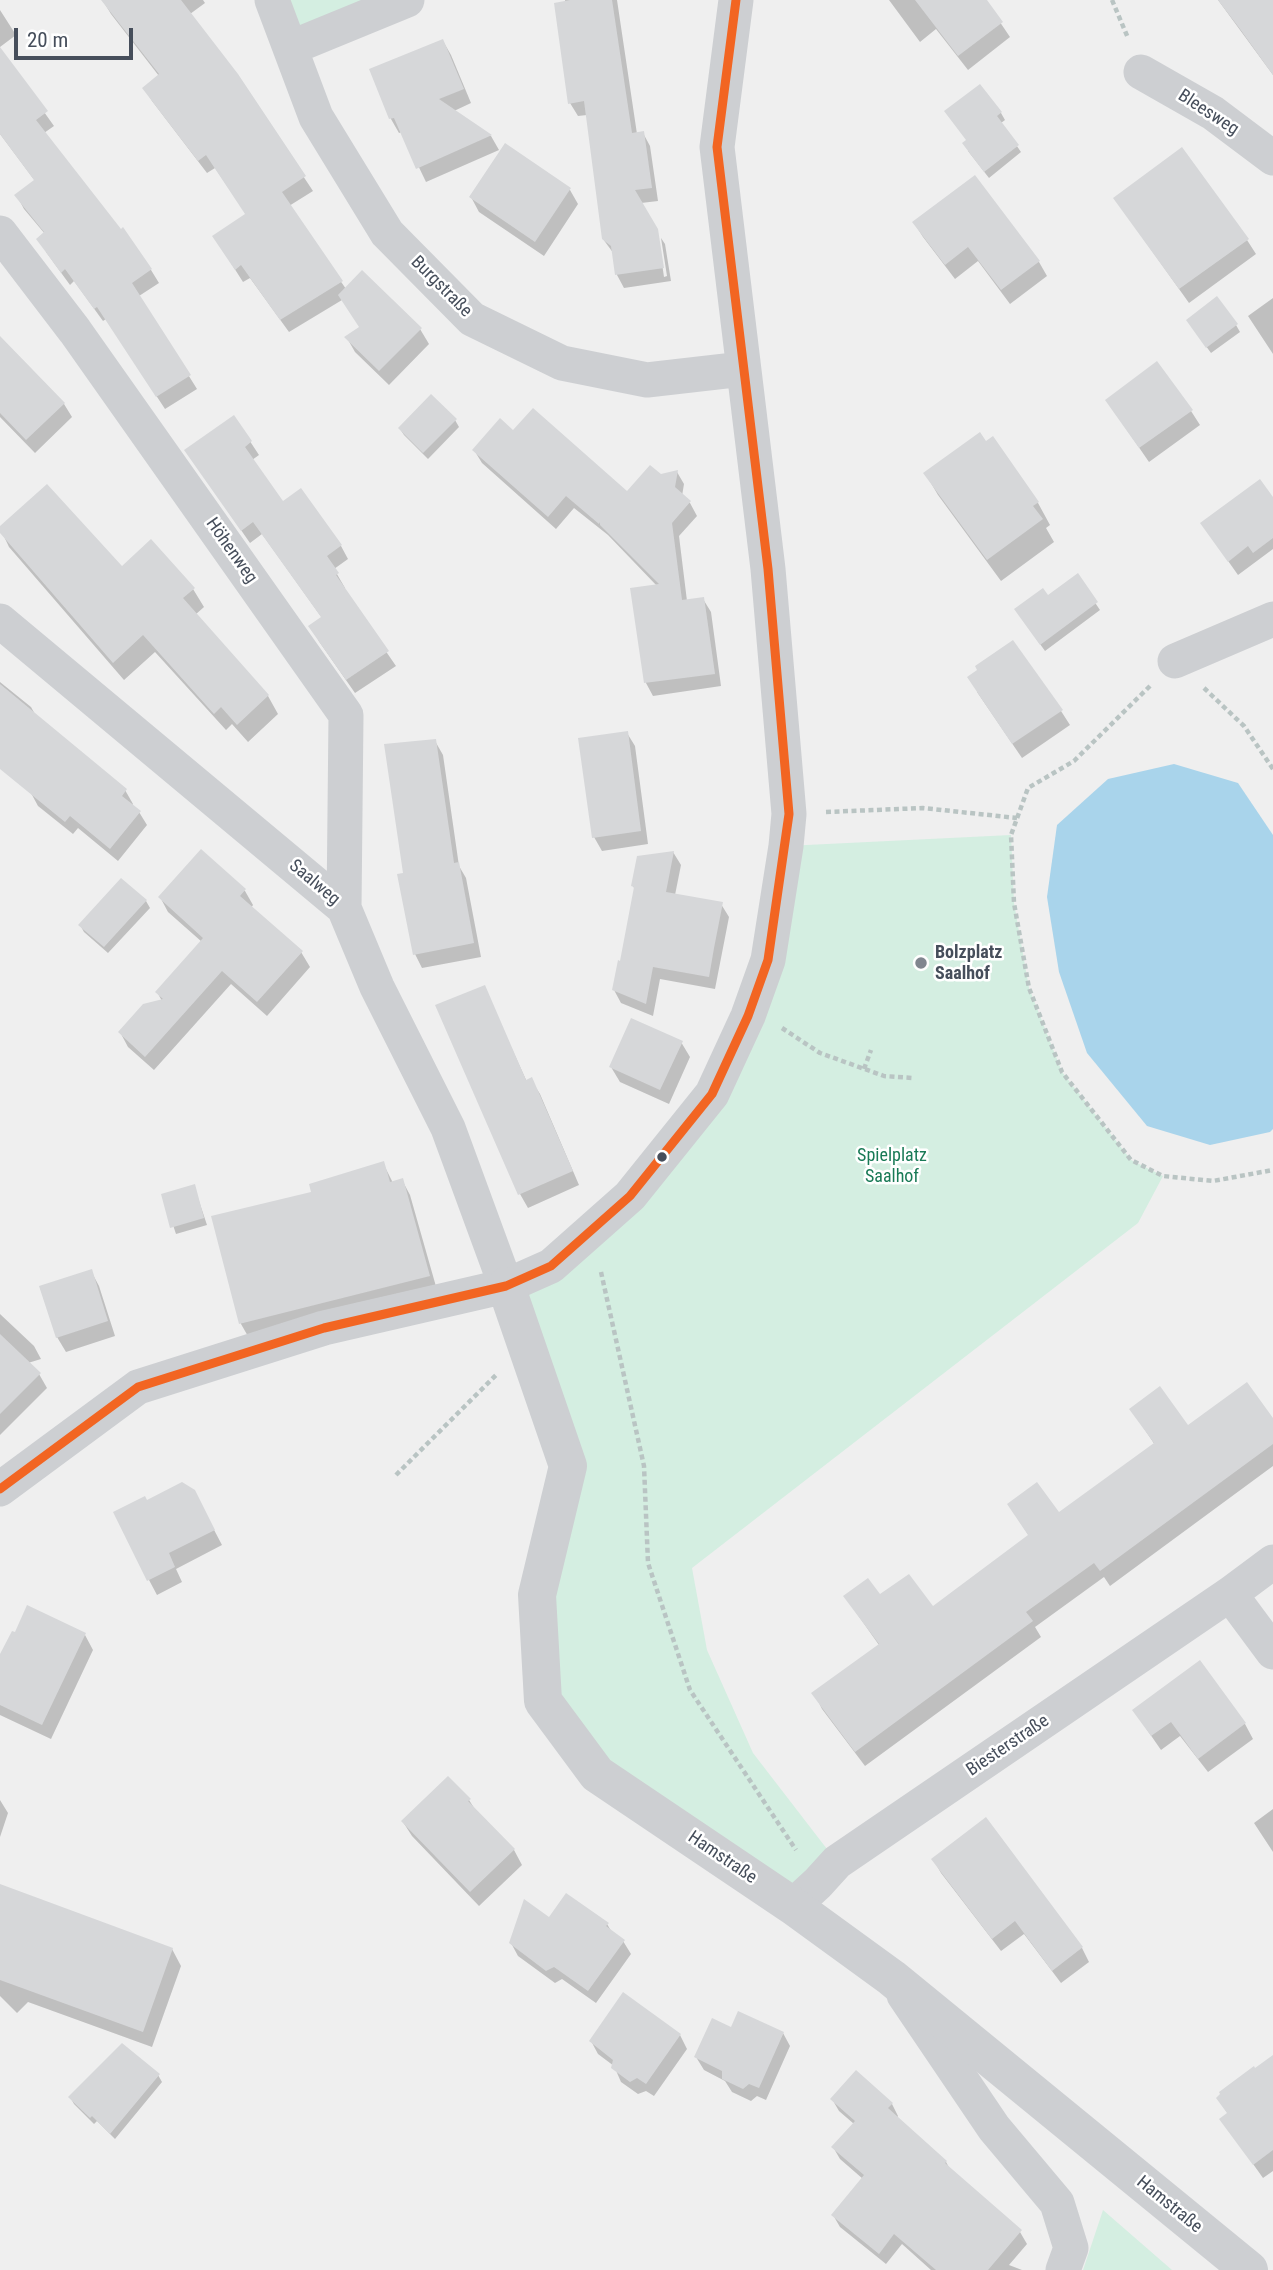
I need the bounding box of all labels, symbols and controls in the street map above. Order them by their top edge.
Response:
scale bar [18,14,136,58]
text: 20 m [27,28,68,52]
street label: Bleesweg [1174,85,1242,141]
street label: Burgstraße [406,252,476,322]
street label: Höhenweg [201,514,261,588]
street label: Saalweg [284,856,344,910]
place label: Bolzplatz Saalhof [935,942,1002,984]
marker: Bolzplatz Saalhof [913,955,929,971]
park label: Spielplatz Saalhof [857,1145,927,1188]
unlabelled marker [655,1150,669,1164]
street label: Biesterstraße [963,1710,1053,1782]
street label: Hamstraße [683,1827,761,1889]
street label: Hamstraße [1132,2172,1206,2238]

